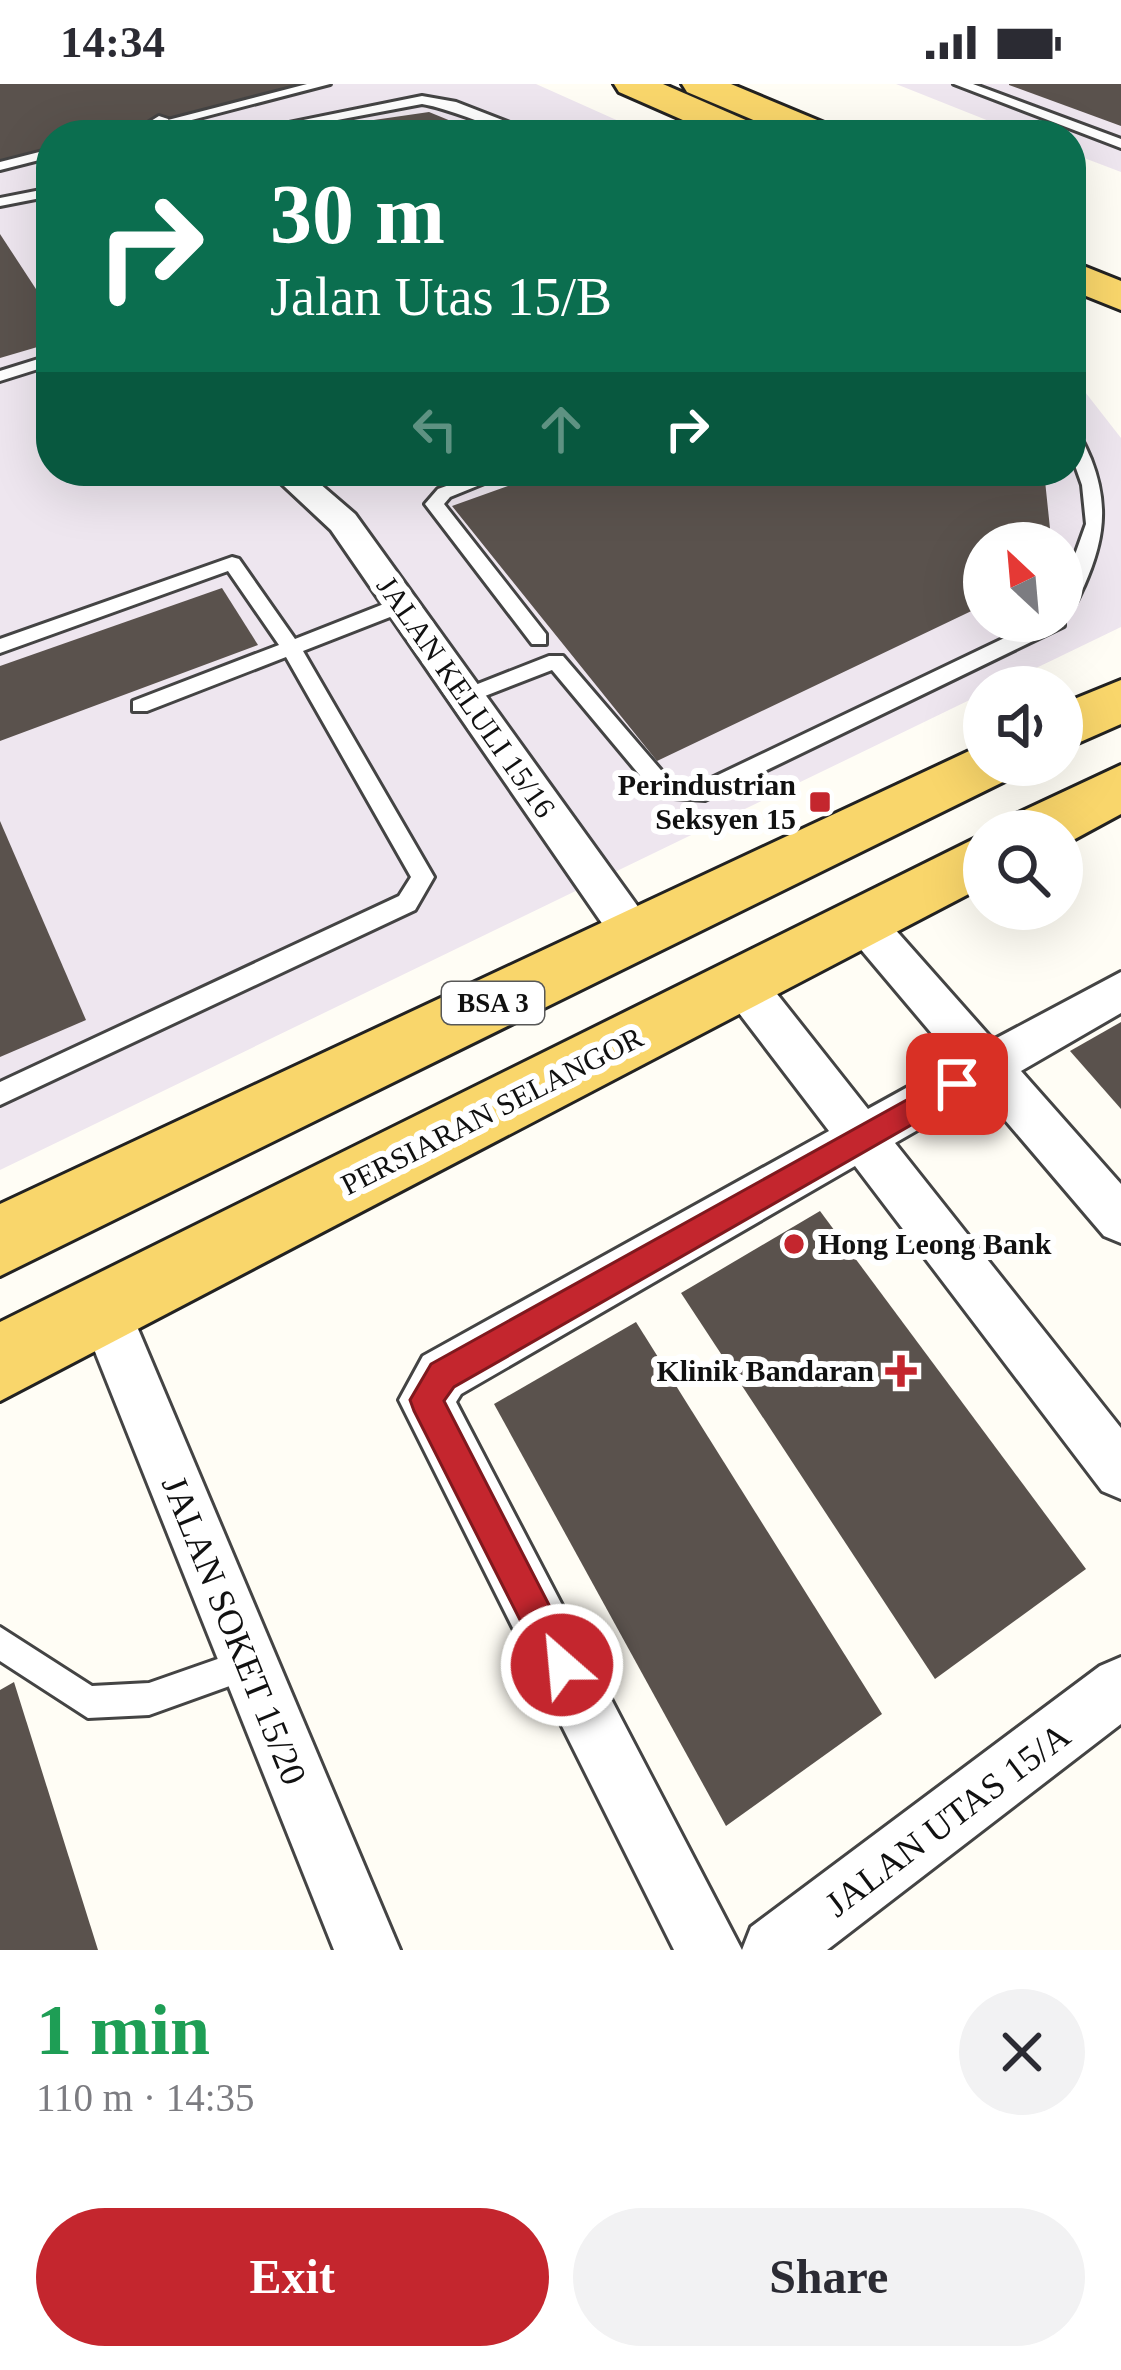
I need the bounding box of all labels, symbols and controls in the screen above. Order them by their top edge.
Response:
text: 14:34 [60,17,165,67]
icon: right [72,168,228,324]
text: 30 m [270,168,445,261]
text: Jalan Utas 15/B [270,267,612,327]
icon: left [402,396,468,462]
icon: ahead [528,396,594,462]
icon: right [654,396,720,462]
north arrow [963,522,1083,642]
map controls [963,522,1083,930]
street label: JALAN KELULI 15/16 [371,570,562,824]
button: sound [963,666,1083,786]
place label: Perindustrian Seksyen 15 [618,768,796,835]
marker: Perindustrian Seksyen 15 [807,789,833,815]
button: search [963,810,1083,930]
road number: BSA 3 [442,982,544,1024]
street label: PERSIARAN SELANGOR [335,1020,648,1201]
pin [906,1033,1008,1135]
icon: arrive [924,1051,990,1117]
place label: Hong Leong Bank [818,1227,1052,1260]
marker: Hong Leong Bank [781,1231,807,1257]
place label: Klinik Bandaran [656,1354,874,1387]
marker: Klinik Bandaran [885,1355,917,1387]
street label: JALAN SOKET 15/20 [154,1470,314,1791]
position arrow [499,1602,625,1728]
street label: JALAN UTAS 15/A [818,1715,1077,1925]
button: close [959,1989,1085,2115]
text: 1 min [36,1990,210,2070]
text: 110 m · 14:35 [36,2076,254,2119]
button: Exit [36,2208,549,2346]
button: Share [573,2208,1085,2346]

